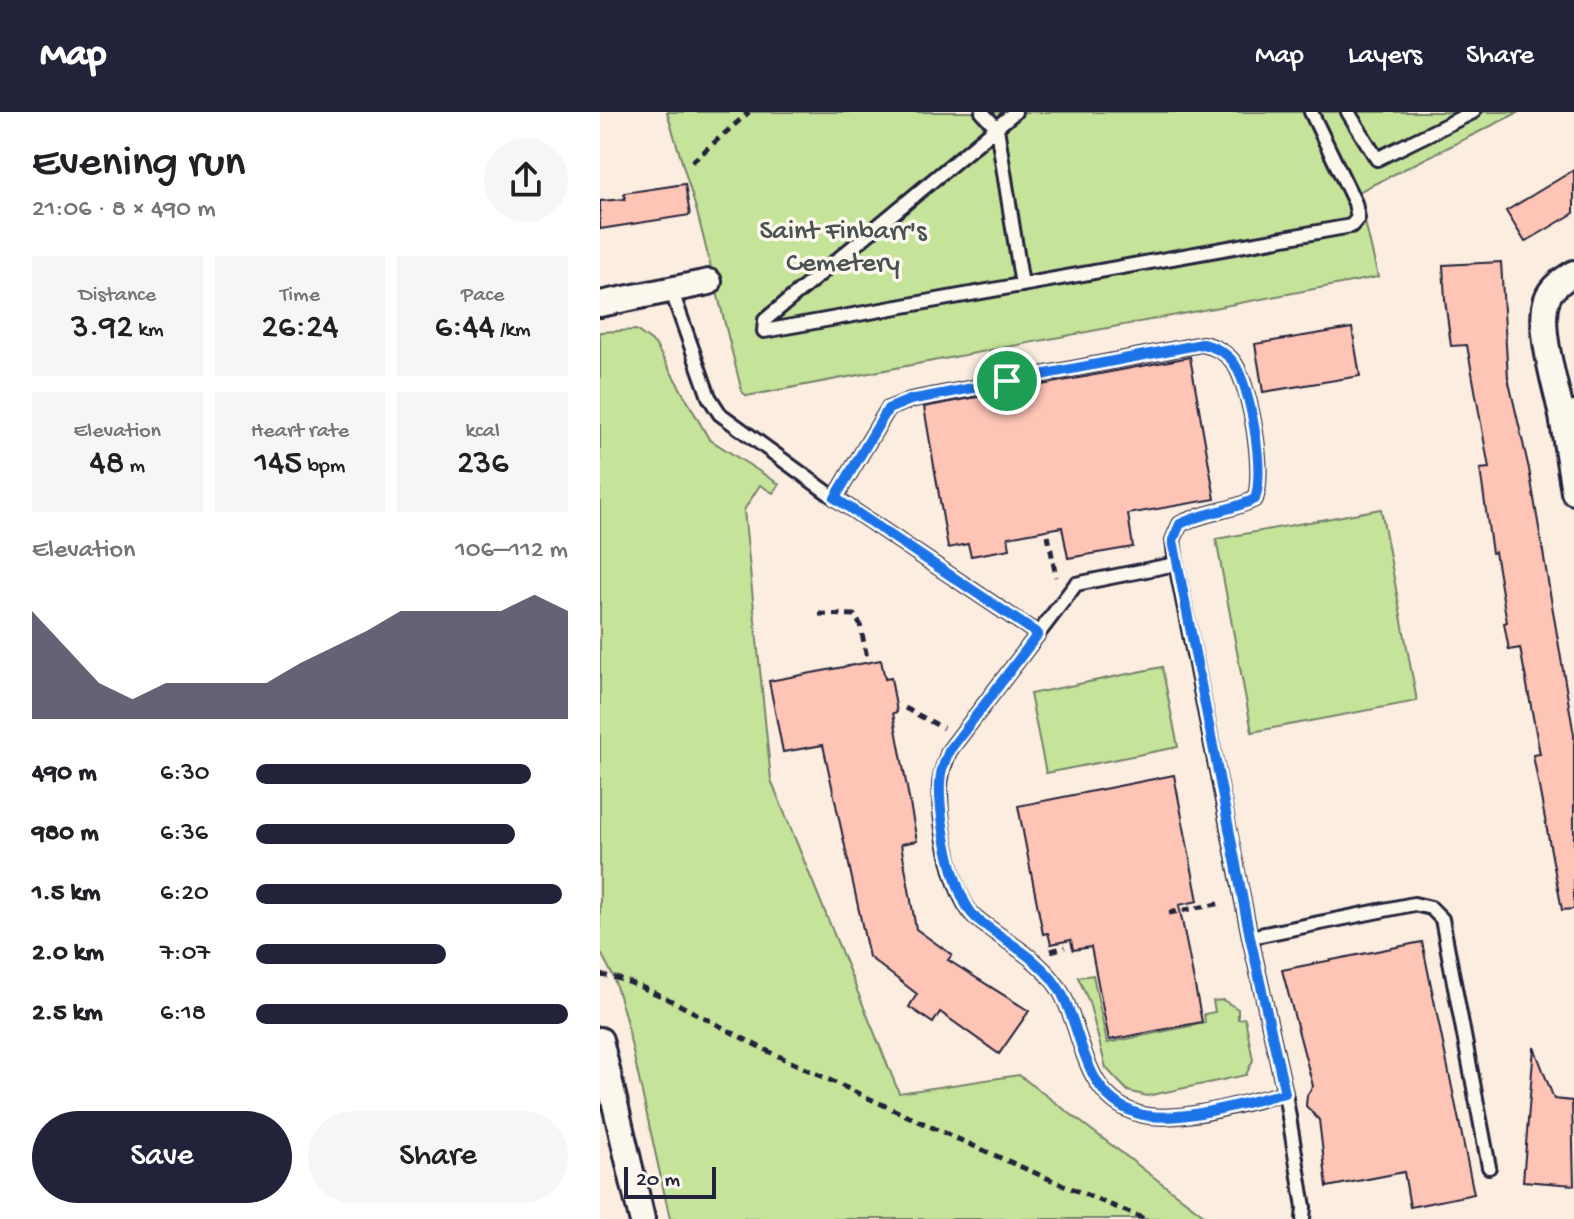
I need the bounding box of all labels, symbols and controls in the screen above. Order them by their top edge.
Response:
text: Map [40,34,106,78]
text: Map [1255,40,1304,73]
text: Layers [1348,40,1422,73]
text: Share [1466,40,1534,73]
button: share [484,138,568,222]
text: Evening run [32,139,245,191]
text: 21:06 · 8 × 490 m [32,195,216,226]
park label: Saint Finbarr's Cemetery [759,216,927,281]
text: Distance [78,283,156,309]
text: Time [280,283,320,309]
text: Pace [461,283,504,309]
text: 3.92 [71,309,133,349]
text: 26:24 [261,309,339,349]
text: 6:44 [435,309,495,349]
text: km [133,318,164,344]
text: /km [495,318,531,344]
pin [973,347,1041,415]
icon: arrive [985,359,1029,403]
text: Elevation [74,419,161,445]
text: Heart rate [251,419,349,445]
text: kcal [465,419,500,445]
text: 48 [90,445,124,485]
text: 145 [255,445,302,485]
text: 236 [457,445,508,485]
text: m [124,454,145,480]
text: bpm [302,454,345,480]
text: Elevation [32,536,135,567]
text: 106–112 m [455,536,568,567]
text: 490 m [32,759,97,790]
text: 6:30 [160,759,210,790]
text: 980 m [32,819,99,850]
text: 6:36 [160,819,208,850]
text: 1.5 km [32,879,101,910]
text: 6:20 [160,879,209,910]
text: 2.0 km [32,939,104,970]
text: 7:07 [160,939,210,970]
text: 2.5 km [32,999,103,1030]
text: 6:18 [160,999,206,1030]
button: Save [32,1111,292,1203]
button: Share [308,1111,568,1203]
scale bar [624,1163,716,1199]
text: 20 m [636,1168,680,1194]

